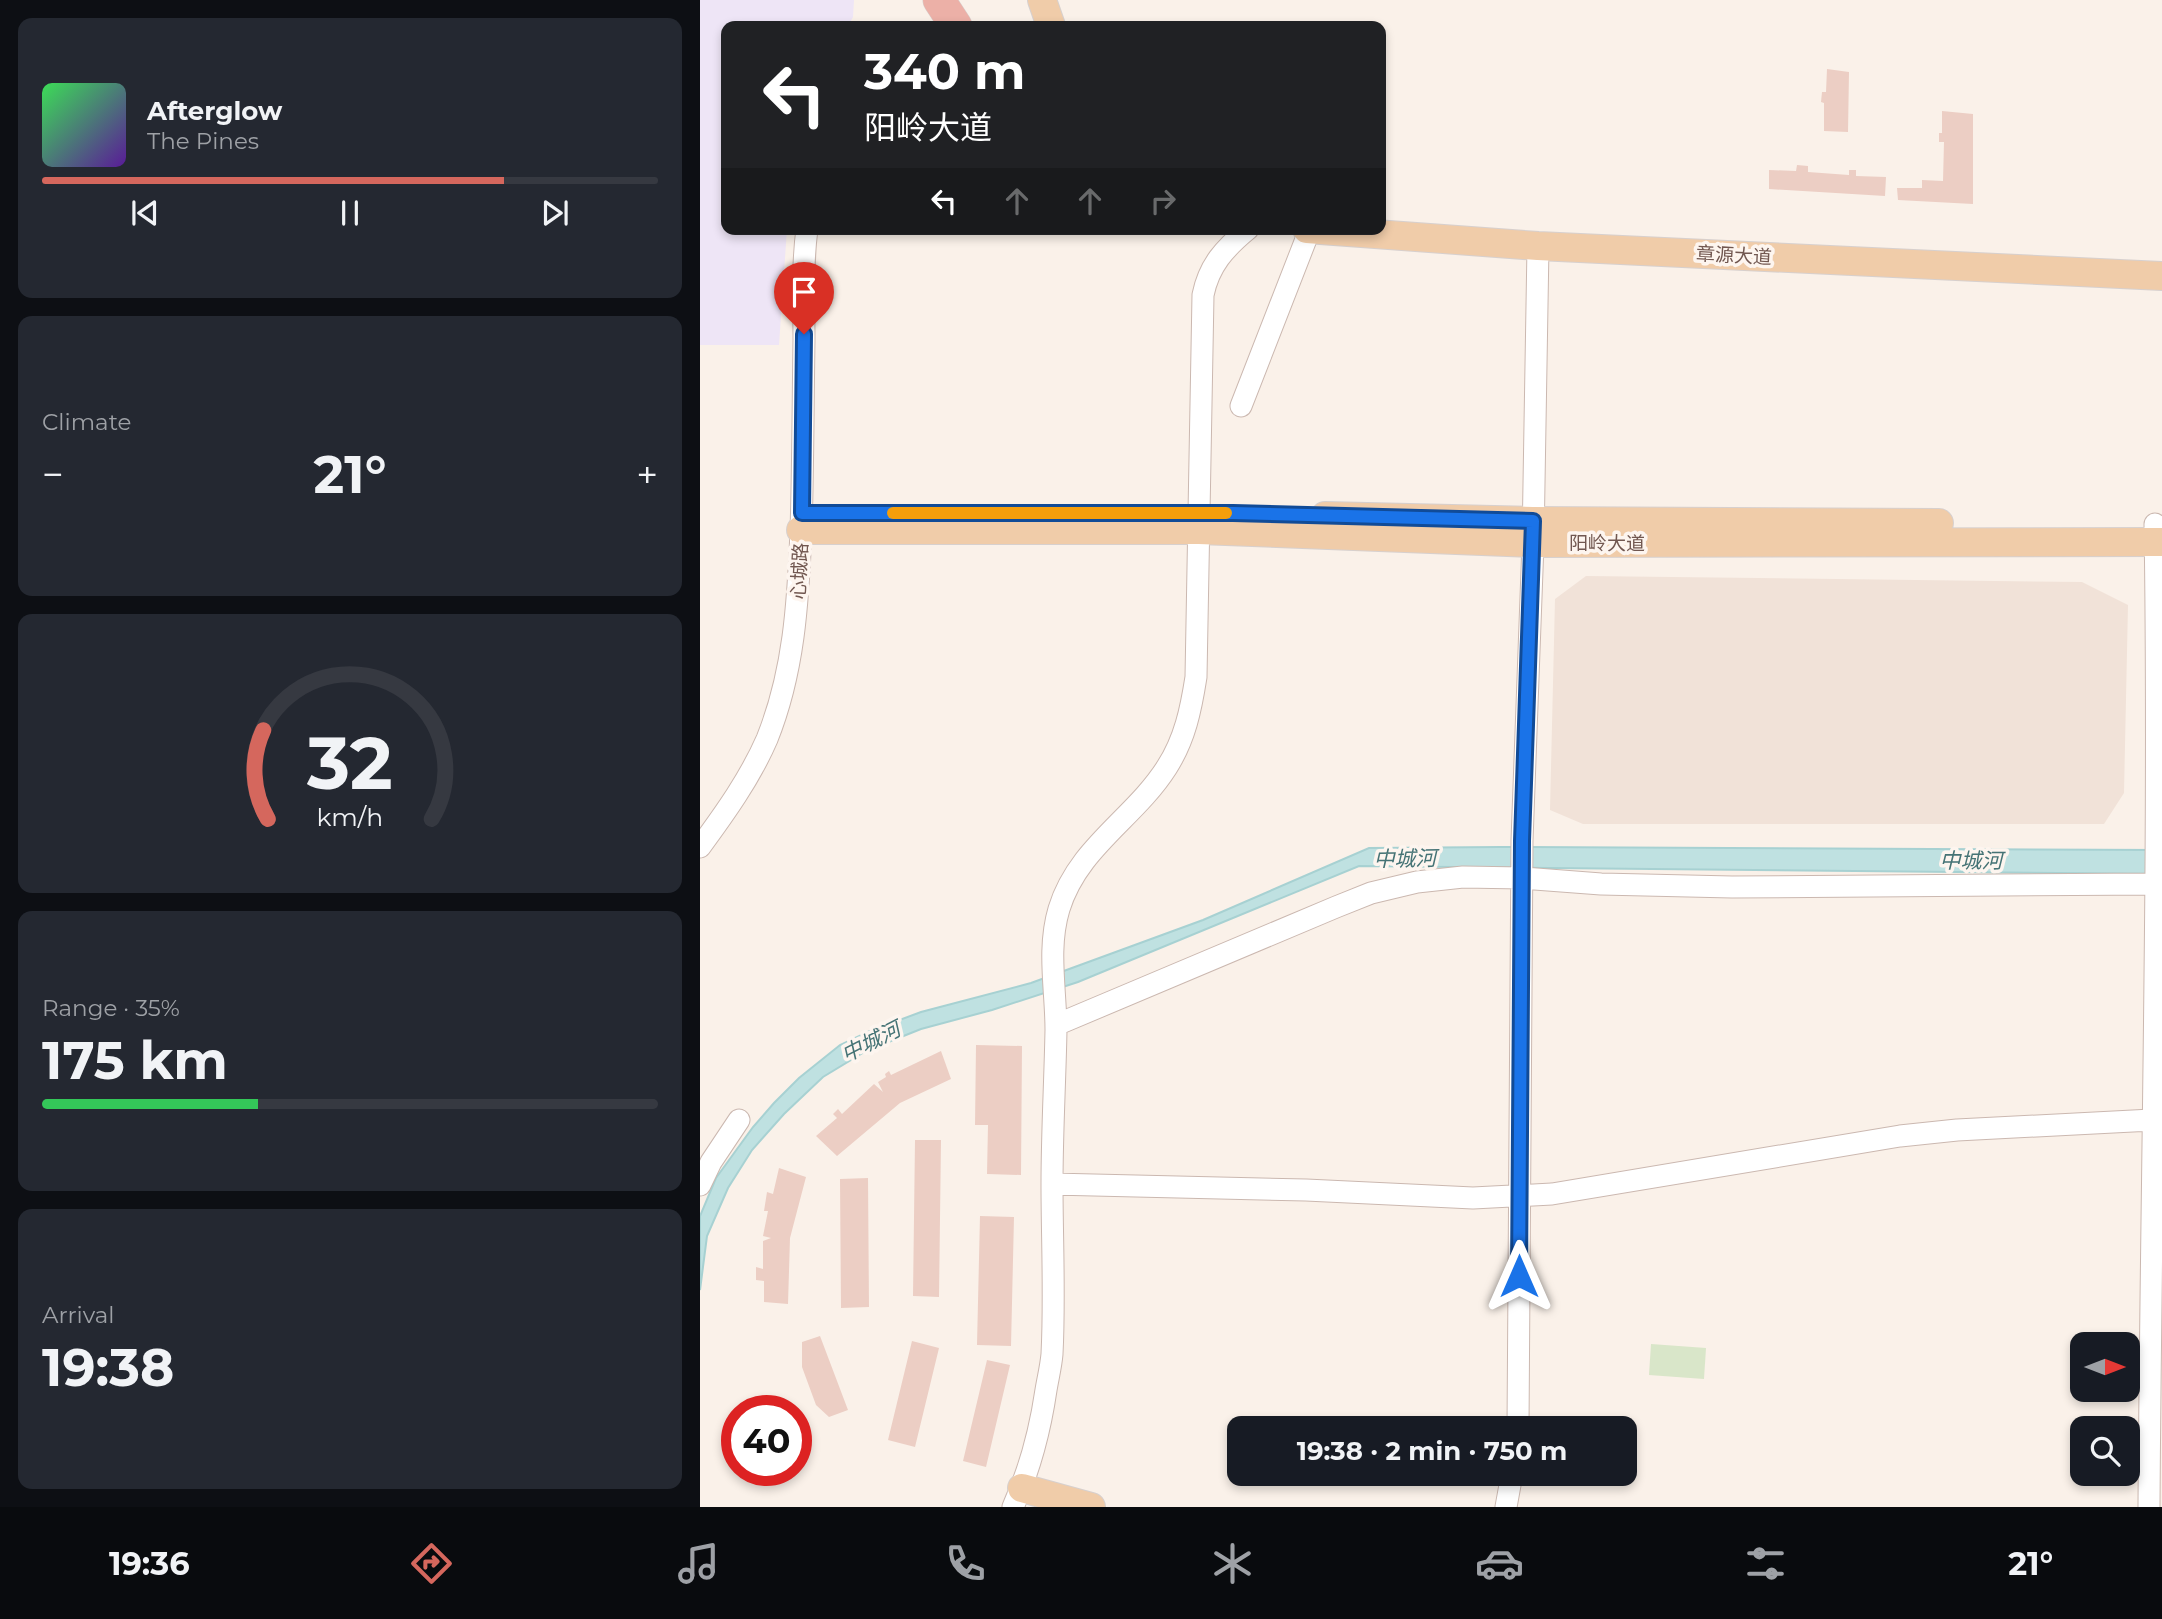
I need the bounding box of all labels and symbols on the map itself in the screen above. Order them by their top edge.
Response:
street label: 章源大道 [1695,242,1773,269]
pin [774,262,834,334]
street label: 阳岭大道 [1569,532,1645,555]
street label: 心城路 [787,542,812,600]
water label: 中城河 [1373,845,1441,872]
water label: 中城河 [1940,848,2006,873]
water label: 中城河 [837,1014,908,1067]
position arrow [1482,1239,1556,1313]
north arrow [2070,1332,2140,1402]
speed limit sign: 40 [721,1395,812,1486]

